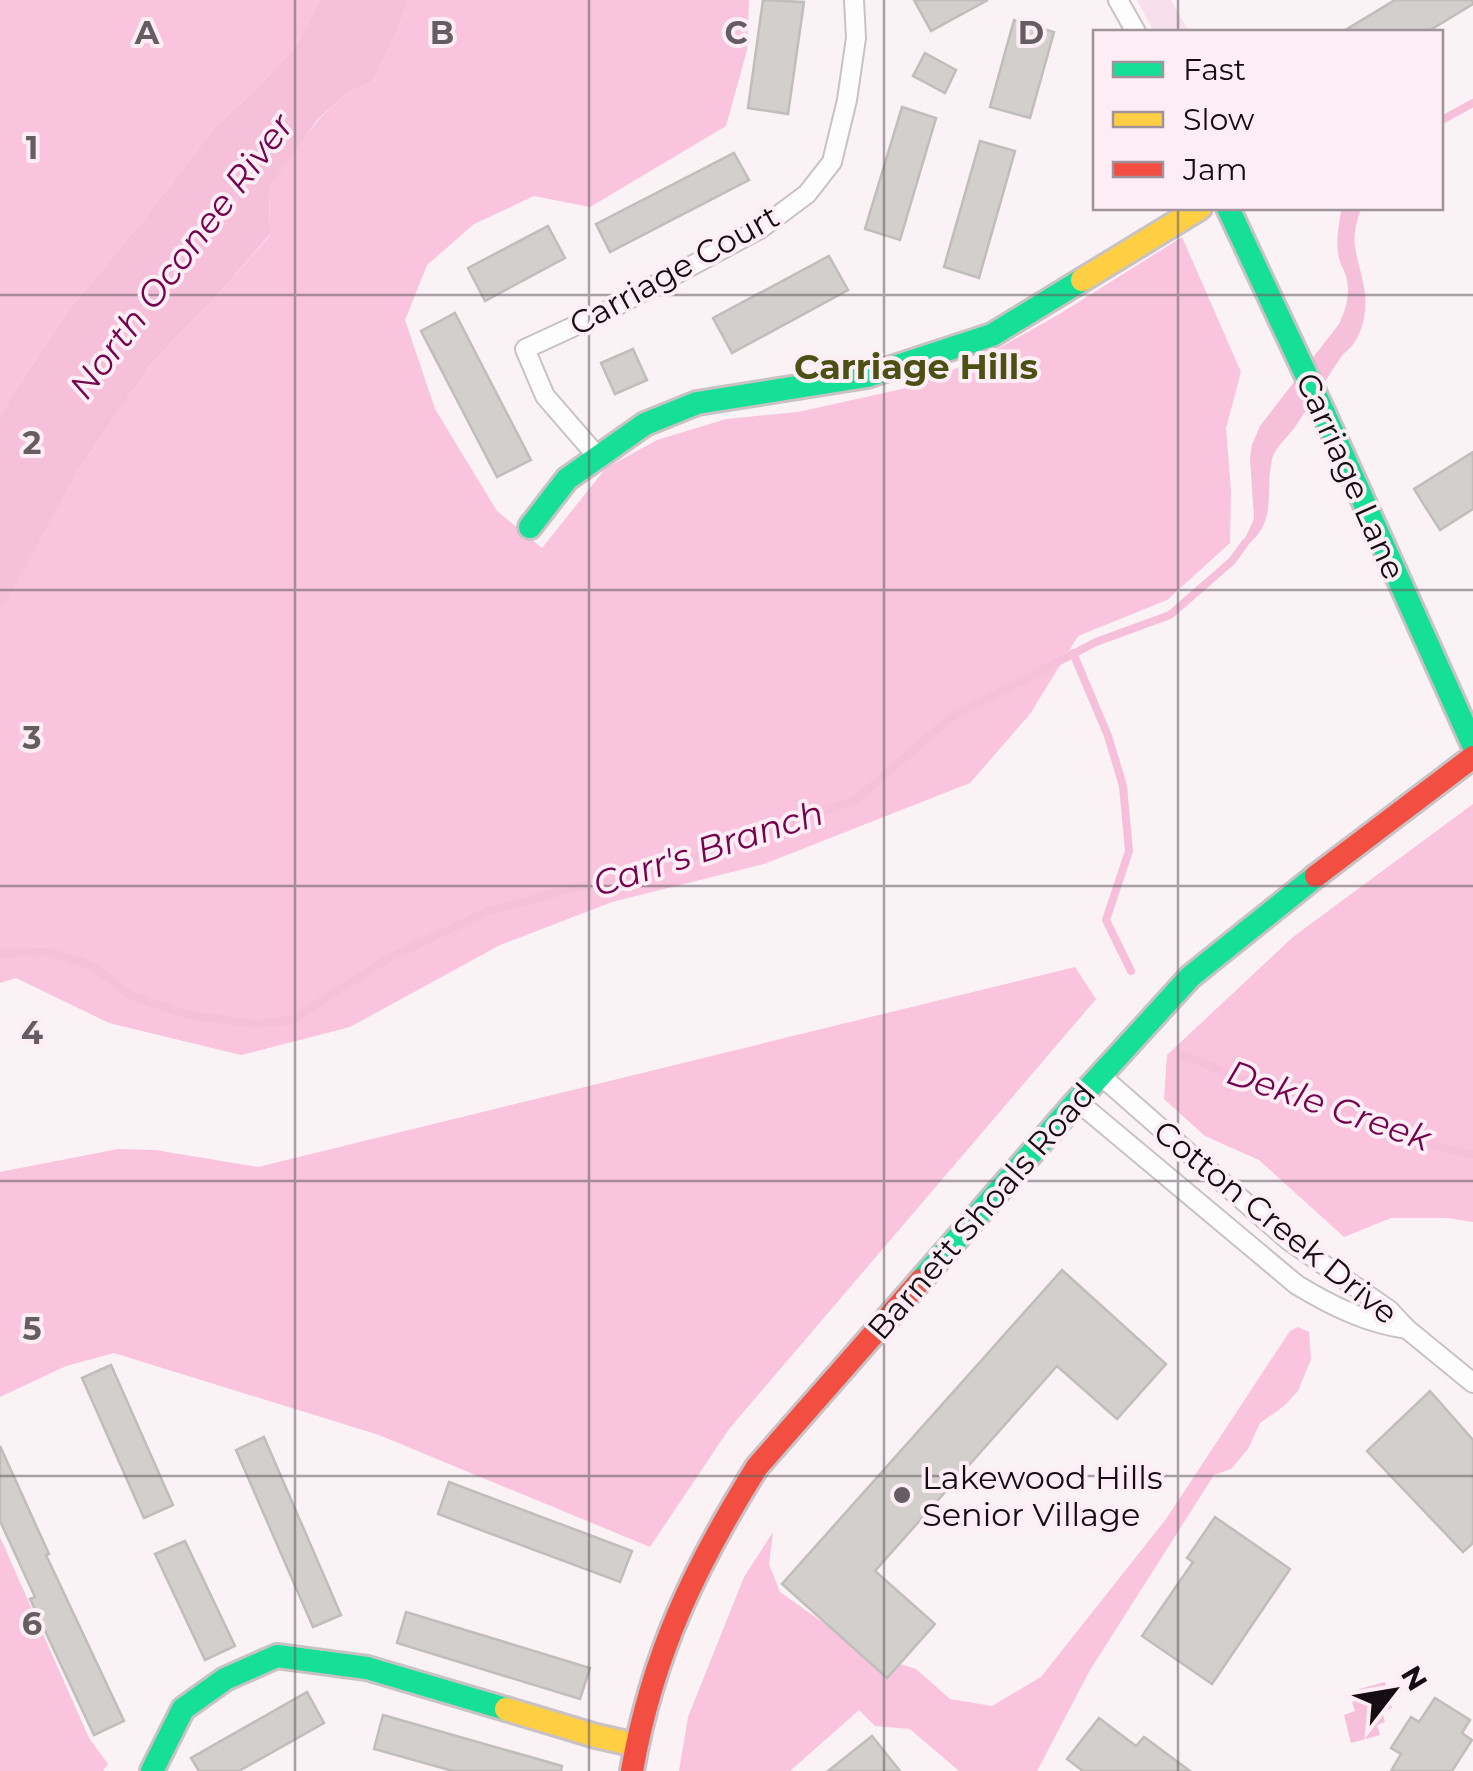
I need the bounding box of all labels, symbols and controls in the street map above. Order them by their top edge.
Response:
text: A [134,13,160,52]
text: B [430,13,454,52]
text: C [724,13,748,52]
text: D [1018,13,1044,52]
legend [1093,30,1443,210]
text: Fast [1183,51,1246,88]
text: Slow [1183,101,1255,138]
water label: North Oconee River [60,104,303,407]
text: 1 [26,128,38,167]
text: Jam [1182,151,1248,188]
street label: Carriage Court [562,196,786,344]
district label: Carriage Hills [794,345,1038,388]
street label: Carriage Lane [1288,367,1414,585]
text: 2 [23,423,41,462]
text: 3 [22,718,41,757]
water label: Carr's Branch [587,791,829,905]
text: 4 [21,1013,43,1052]
water label: Dekle Creek [1222,1050,1438,1161]
street label: Barnett Shoals Road [859,1075,1103,1347]
street label: Cotton Creek Drive [1146,1112,1406,1332]
text: 5 [22,1309,42,1348]
place label: Lakewood Hills Senior Village [922,1458,1163,1534]
marker: Lakewood Hills Senior Village [891,1484,913,1506]
text: 6 [22,1604,42,1643]
north arrow [1343,1641,1443,1741]
text: N [1394,1660,1435,1697]

